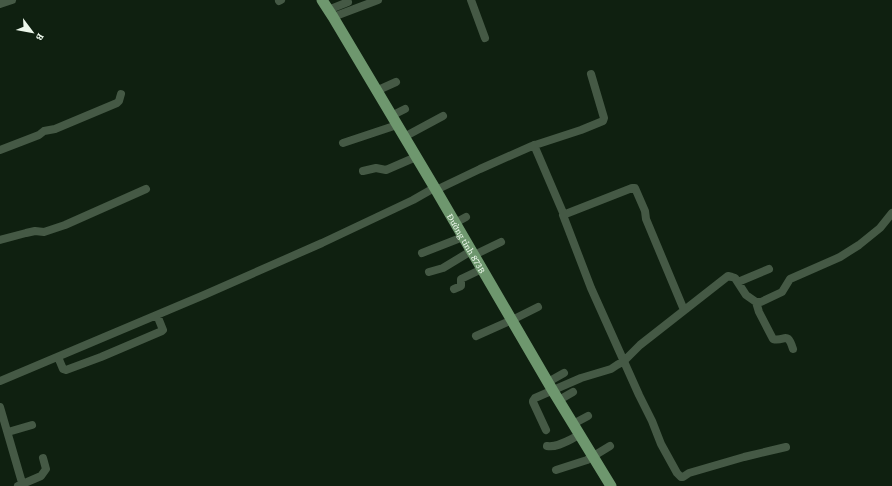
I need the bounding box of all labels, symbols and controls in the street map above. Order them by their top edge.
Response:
north arrow [12,12,52,52]
text: B [33,31,47,44]
street label: Đường tỉnh 873B [445,211,488,276]

